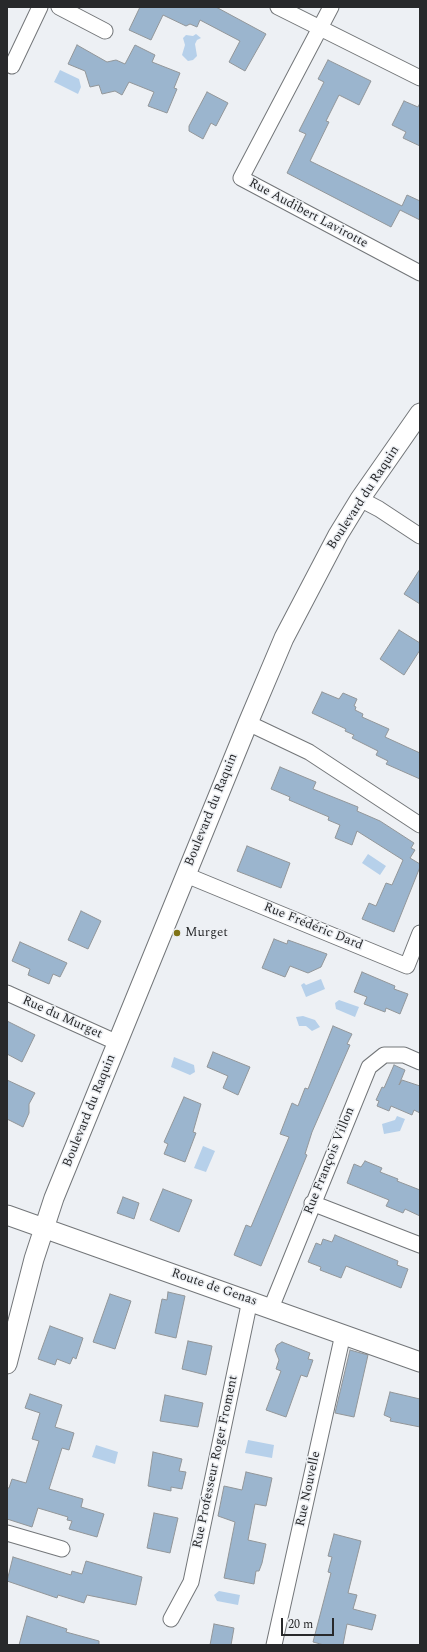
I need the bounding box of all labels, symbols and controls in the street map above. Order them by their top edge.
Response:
street label: Rue Audibert Lavirotte [246,176,370,252]
street label: Boulevard du Raquin [325,443,403,553]
street label: Boulevard du Raquin [182,751,242,869]
street label: Rue Frédéric Dard [261,900,365,954]
place label: Murget [185,925,228,941]
marker: Murget [172,928,182,938]
street label: Rue du Murget [20,993,104,1043]
street label: Boulevard du Raquin [60,1052,120,1170]
street label: Rue François Villon [301,1105,359,1217]
street label: Route de Genas [169,1266,259,1310]
street label: Rue Professeur Roger Froment [190,1374,242,1550]
street label: Rue Nouvelle [293,1450,325,1528]
scale bar [283,1610,336,1636]
text: 20 m [288,1615,313,1634]

